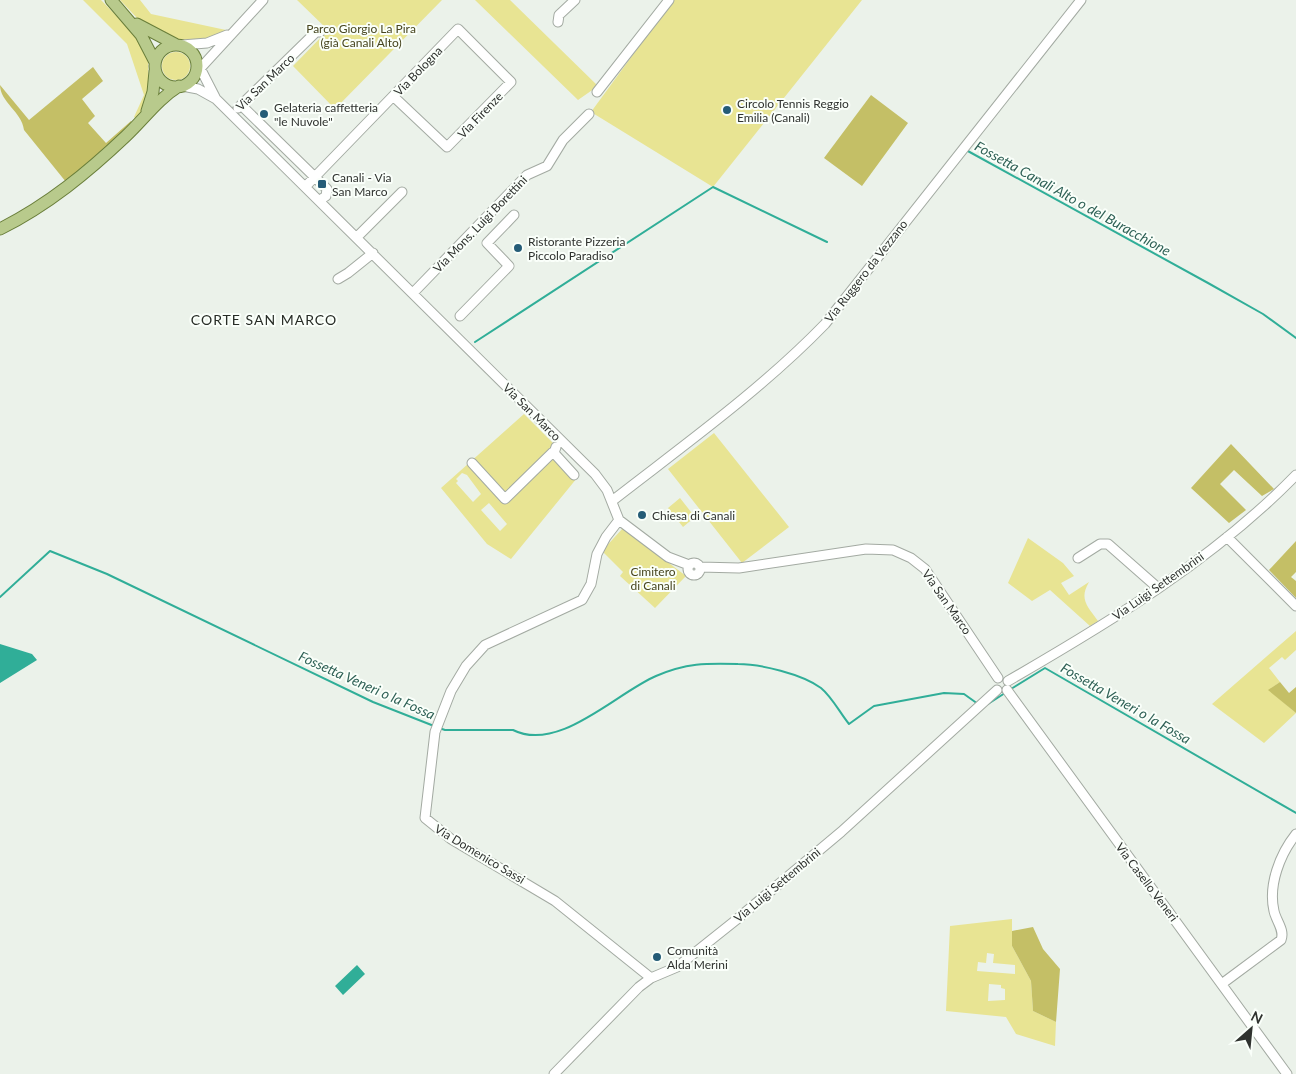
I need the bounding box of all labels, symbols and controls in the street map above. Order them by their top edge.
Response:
park label: Parco Giorgio La Pira (già Canali Alto) [306,21,416,50]
street label: Via Bologna [391,43,445,99]
street label: Via San Marco [233,50,298,114]
street label: Via Firenze [454,89,506,141]
place label: Circolo Tennis Reggio Emilia (Canali) [737,96,849,125]
place label: Gelateria caffetteria "le Nuvole" [274,100,378,129]
marker: Circolo Tennis Reggio Emilia (Canali) [721,104,733,116]
marker: Gelateria caffetteria "le Nuvole" [258,108,270,120]
water label: Fossetta Canali Alto o del Buracchione [972,137,1174,259]
place label: Canali - Via San Marco [332,170,392,199]
street label: Via Mons. Luigi Borettini [430,172,530,276]
marker: Canali - Via San Marco [316,178,328,190]
street label: Via Ruggero da Vezzano [821,217,911,325]
place label: Ristorante Pizzeria Piccolo Paradiso [528,234,625,263]
marker: Ristorante Pizzeria Piccolo Paradiso [512,242,524,254]
district label: CORTE SAN MARCO [191,311,337,328]
street label: Via San Marco [500,380,564,444]
place label: Chiesa di Canali [652,508,735,523]
marker: Chiesa di Canali [636,509,648,521]
street label: Via Luigi Settembrini [1109,549,1207,623]
park label: Cimitero di Canali [630,564,676,593]
street label: Via San Marco [919,567,975,637]
water label: Fossetta Veneri o la Fossa [296,647,438,723]
water label: Fossetta Veneri o la Fossa [1058,659,1194,747]
street label: Via Domenico Sassi [432,821,528,887]
street label: Via Casello Veneri [1113,840,1181,924]
street label: Via Luigi Settembrini [731,844,823,926]
place label: Comunità Alda Merini [667,943,728,972]
marker: Comunità Alda Merini [651,951,663,963]
north arrow [1226,1004,1276,1054]
text: N [1248,1007,1266,1027]

